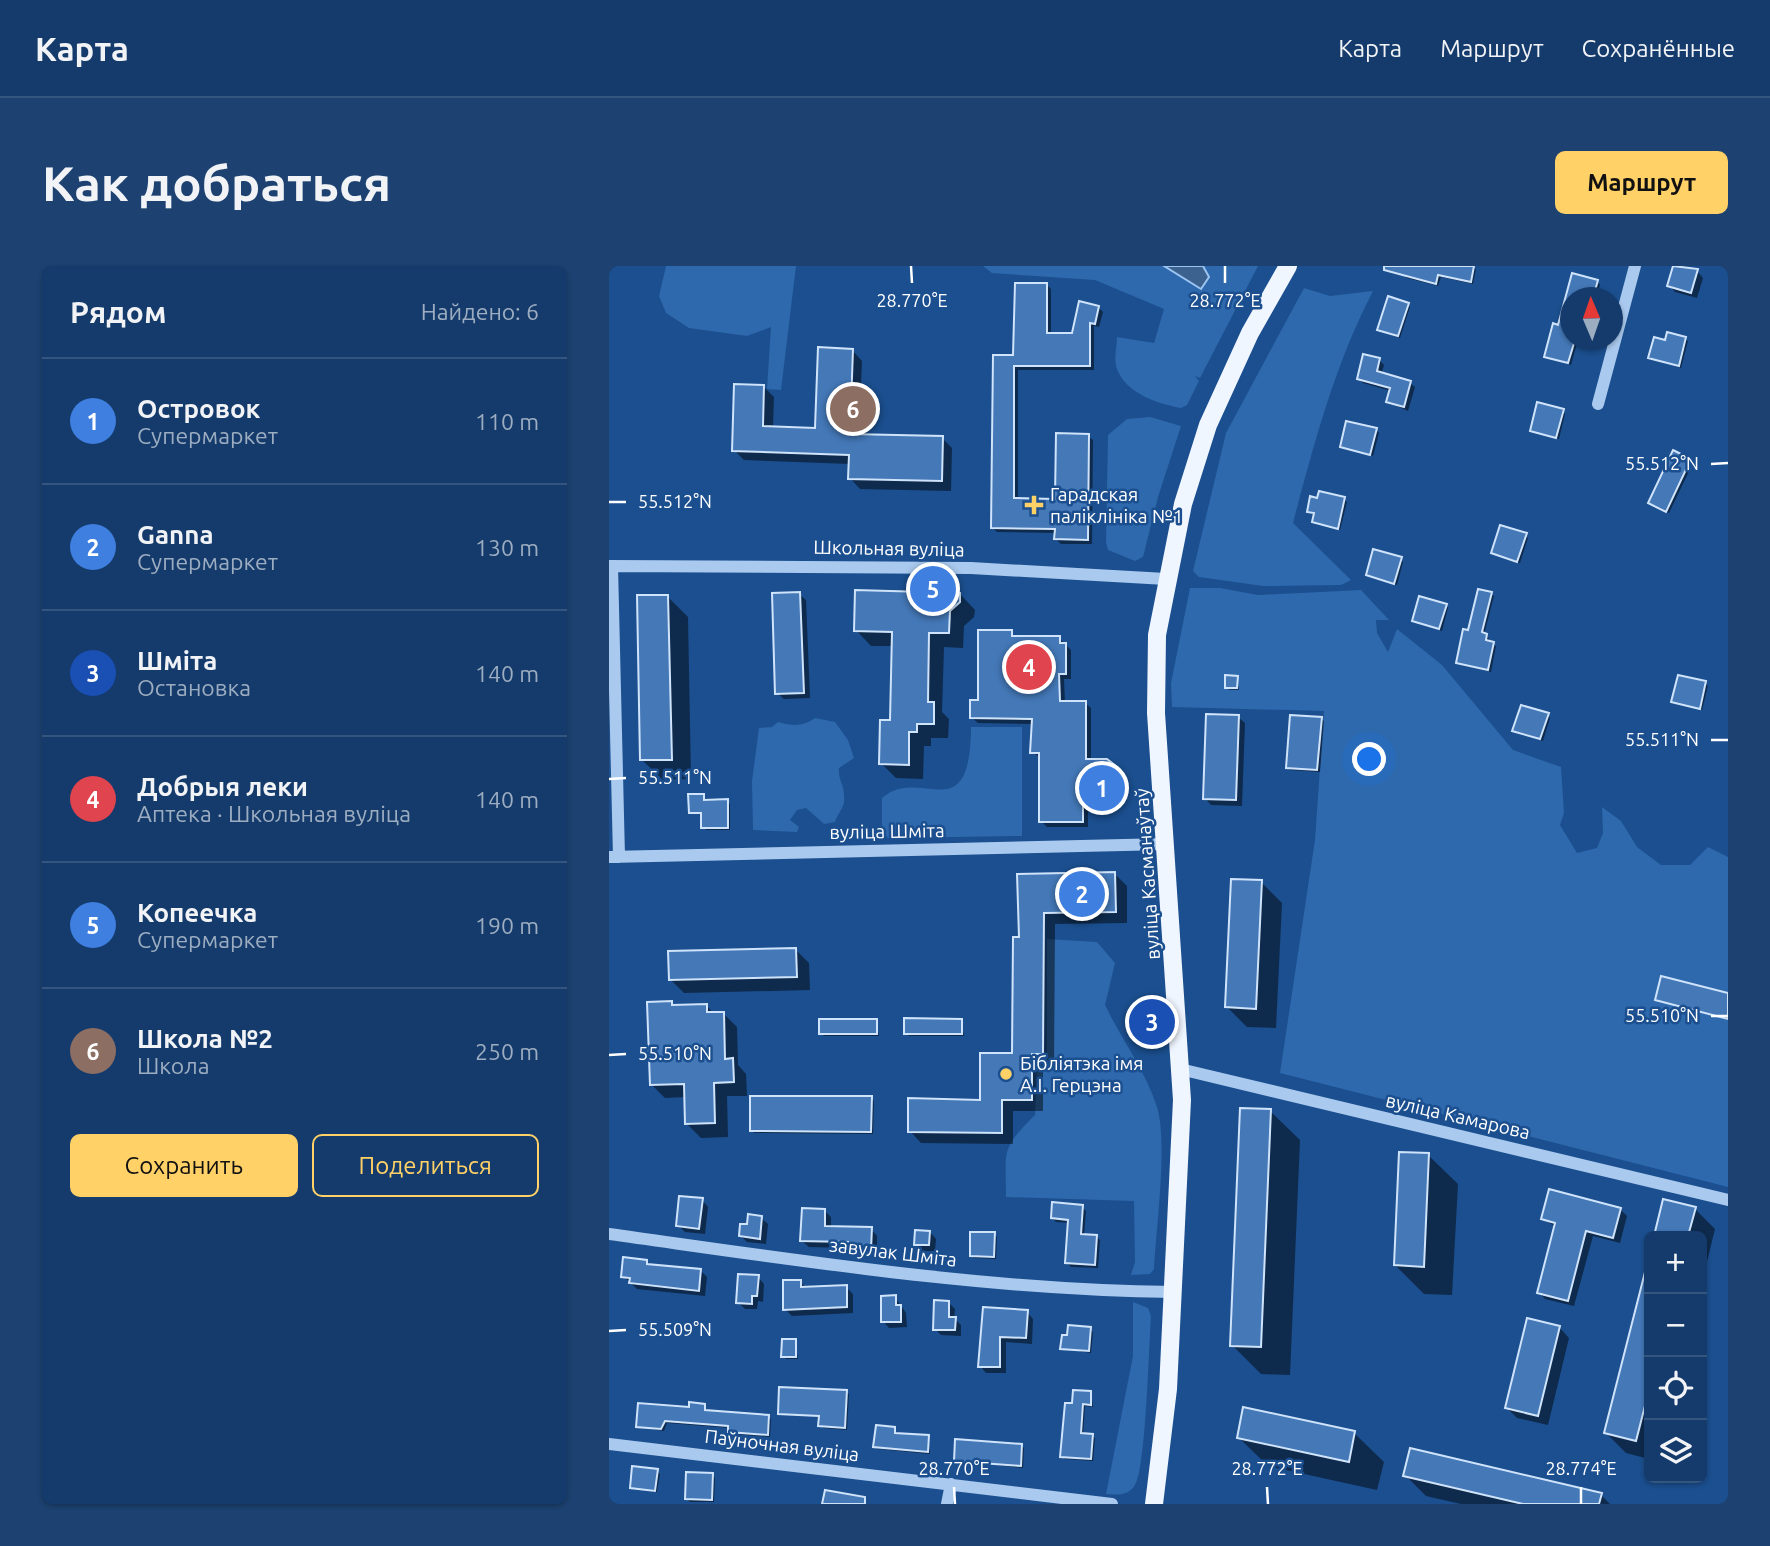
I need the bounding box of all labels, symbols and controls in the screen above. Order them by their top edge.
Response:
text: Карта [35,30,129,67]
text: Карта [1338,35,1402,62]
text: Маршрут [1440,35,1544,62]
text: Сохранённые [1582,35,1735,62]
button: Маршрут [1555,151,1728,214]
text: Как добраться [42,155,391,210]
north arrow [1560,287,1623,350]
text: 28.770°E [876,290,948,310]
text: 28.772°E [1189,290,1261,310]
text: Рядом [70,295,166,329]
text: Найдено: 6 [421,299,539,324]
pin: 6 [830,383,876,435]
text: Островок [137,394,260,423]
text: 1 [87,409,99,434]
text: 110 m [475,409,539,434]
text: Супермаркет [137,423,278,448]
text: 55.512°N [1625,453,1699,473]
place label: Гарадская паліклініка №1 [1050,483,1184,527]
text: 55.512°N [638,491,712,511]
marker: Гарадская паліклініка №1 [1024,495,1044,515]
text: Ganna [137,520,214,549]
text: 2 [87,535,99,560]
text: 130 m [475,535,539,560]
street label: Школьная вуліца [813,536,965,560]
text: Супермаркет [137,549,278,574]
pin: 5 [910,563,956,615]
pin: 4 [1006,641,1052,693]
text: Шміта [137,646,217,675]
text: 3 [87,661,99,686]
text: 140 m [475,661,539,686]
text: Остановка [137,675,251,700]
text: 55.511°N [1625,729,1699,749]
your location [1352,742,1386,776]
pin: 1 [1079,762,1125,814]
text: 55.511°N [638,767,712,787]
text: Добрыя леки [137,772,308,801]
text: 4 [87,787,99,812]
text: 140 m [475,787,539,812]
street label: вуліца Касманаўтаў [1130,788,1164,960]
text: Аптека · Школьная вуліца [137,801,411,826]
street label: вуліца Шміта [829,819,945,843]
pin: 2 [1059,868,1105,920]
text: Копеечка [137,898,258,927]
text: 5 [87,913,99,938]
text: 190 m [475,913,539,938]
text: Супермаркет [137,927,278,952]
pin: 3 [1129,996,1175,1048]
text: 55.510°N [1625,1005,1699,1025]
text: Школа №2 [137,1024,273,1053]
text: 6 [87,1039,99,1064]
text: 250 m [475,1039,539,1064]
text: 55.510°N [638,1043,712,1063]
place label: Бібліятэка імя А.І. Герцэна [1020,1052,1144,1096]
text: Школа [137,1053,209,1078]
marker: Бібліятэка імя А.І. Герцэна [998,1066,1014,1082]
street label: вуліца Камарова [1384,1089,1532,1143]
button: Сохранить [70,1134,298,1197]
button: Поделиться [312,1134,539,1197]
map controls [1644,1231,1707,1483]
button: + [1644,1231,1707,1294]
street label: завулак Шміта [828,1233,958,1271]
button: − [1644,1294,1707,1357]
text: 55.509°N [638,1319,712,1339]
button: locate [1644,1357,1707,1420]
button: layers [1644,1420,1707,1483]
street label: Паўночная вуліца [703,1425,861,1465]
text: 28.770°E [918,1458,990,1478]
text: 28.772°E [1231,1458,1303,1478]
text: 28.774°E [1545,1458,1617,1478]

